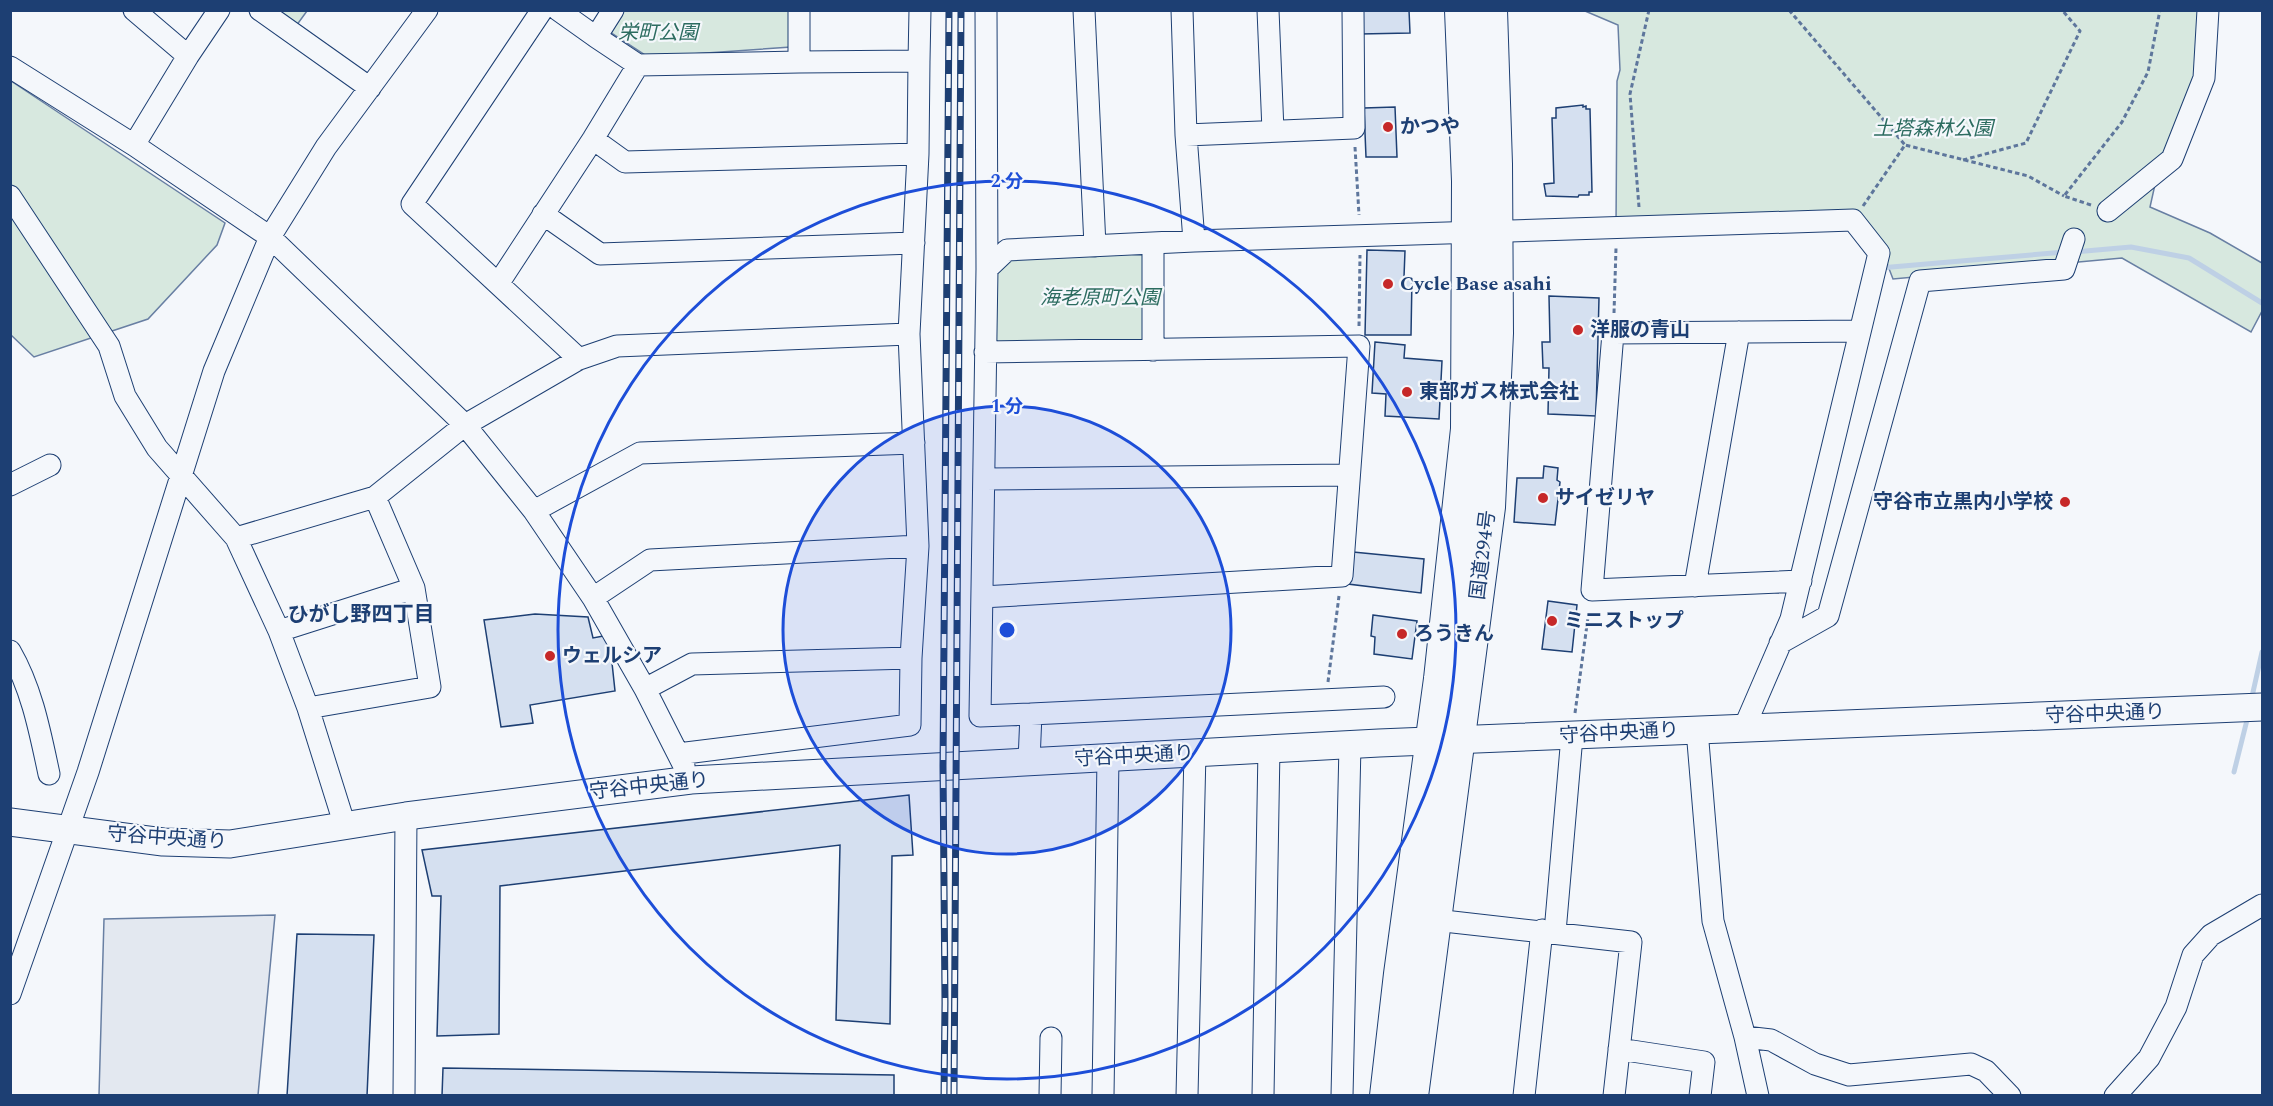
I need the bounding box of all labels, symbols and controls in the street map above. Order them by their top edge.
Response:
park label: 栄町公園 [618,18,701,48]
place label: かつや [1400,112,1460,142]
park label: 土塔森林公園 [1873,114,1996,144]
marker: かつや [1381,120,1395,134]
text: 2 分 [991,168,1023,195]
place label: Cycle Base asahi [1400,269,1552,299]
marker: Cycle Base asahi [1381,277,1395,291]
park label: 海老原町公園 [1040,283,1163,313]
place label: 洋服の青山 [1590,315,1690,345]
marker: 洋服の青山 [1571,323,1585,337]
place label: 東部ガス株式会社 [1419,377,1579,407]
marker: 東部ガス株式会社 [1400,385,1414,399]
text: 1 分 [991,393,1023,420]
place label: サイゼリヤ [1555,483,1655,513]
place label: 守谷市立黒内小学校 [1873,487,2053,517]
marker: サイゼリヤ [1536,491,1550,505]
marker: 守谷市立黒内小学校 [2058,495,2072,509]
street label: 国道294号 [1463,509,1503,601]
district label: ひがし野四丁目 [288,599,435,631]
place label: ミニストップ [1564,606,1684,636]
marker: ミニストップ [1545,614,1559,628]
place label: ろうきん [1414,619,1494,649]
centre of rings [997,620,1017,640]
marker: ろうきん [1395,627,1409,641]
place label: ウェルシア [562,641,662,671]
marker: ウェルシア [543,649,557,663]
street label: 守谷中央通り [2045,697,2165,731]
street label: 守谷中央通り [1558,715,1680,751]
street label: 守谷中央通り [1073,738,1195,774]
street label: 守谷中央通り [588,765,710,807]
street label: 守谷中央通り [106,819,228,857]

